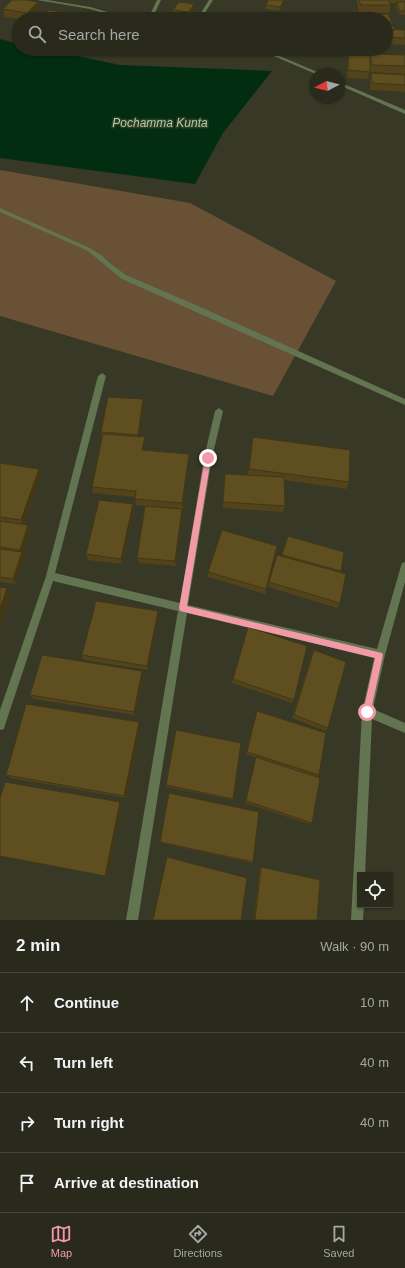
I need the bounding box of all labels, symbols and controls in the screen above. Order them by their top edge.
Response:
search box [12,12,393,56]
icon: search [26,23,48,45]
text: Search here [58,26,140,43]
north arrow [309,68,345,104]
water label: Pochamma Kunta [112,116,208,130]
route end [199,449,217,467]
route start [358,703,376,721]
map controls [357,872,393,908]
button: locate [357,872,393,908]
text: 2 min [16,936,60,955]
text: Walk · 90 m [320,939,389,954]
icon: ahead [16,992,38,1014]
text: Continue [54,994,119,1011]
text: 10 m [360,995,389,1010]
icon: left [16,1052,38,1074]
text: Turn left [54,1054,113,1071]
text: 40 m [360,1055,389,1070]
icon: right [16,1112,38,1134]
text: Turn right [54,1114,124,1131]
text: 40 m [360,1115,389,1130]
icon: arrive [16,1172,38,1194]
text: Arrive at destination [54,1174,199,1191]
tab: Map [50,1223,72,1259]
tab: Directions [173,1223,222,1259]
tab: Saved [323,1223,354,1259]

